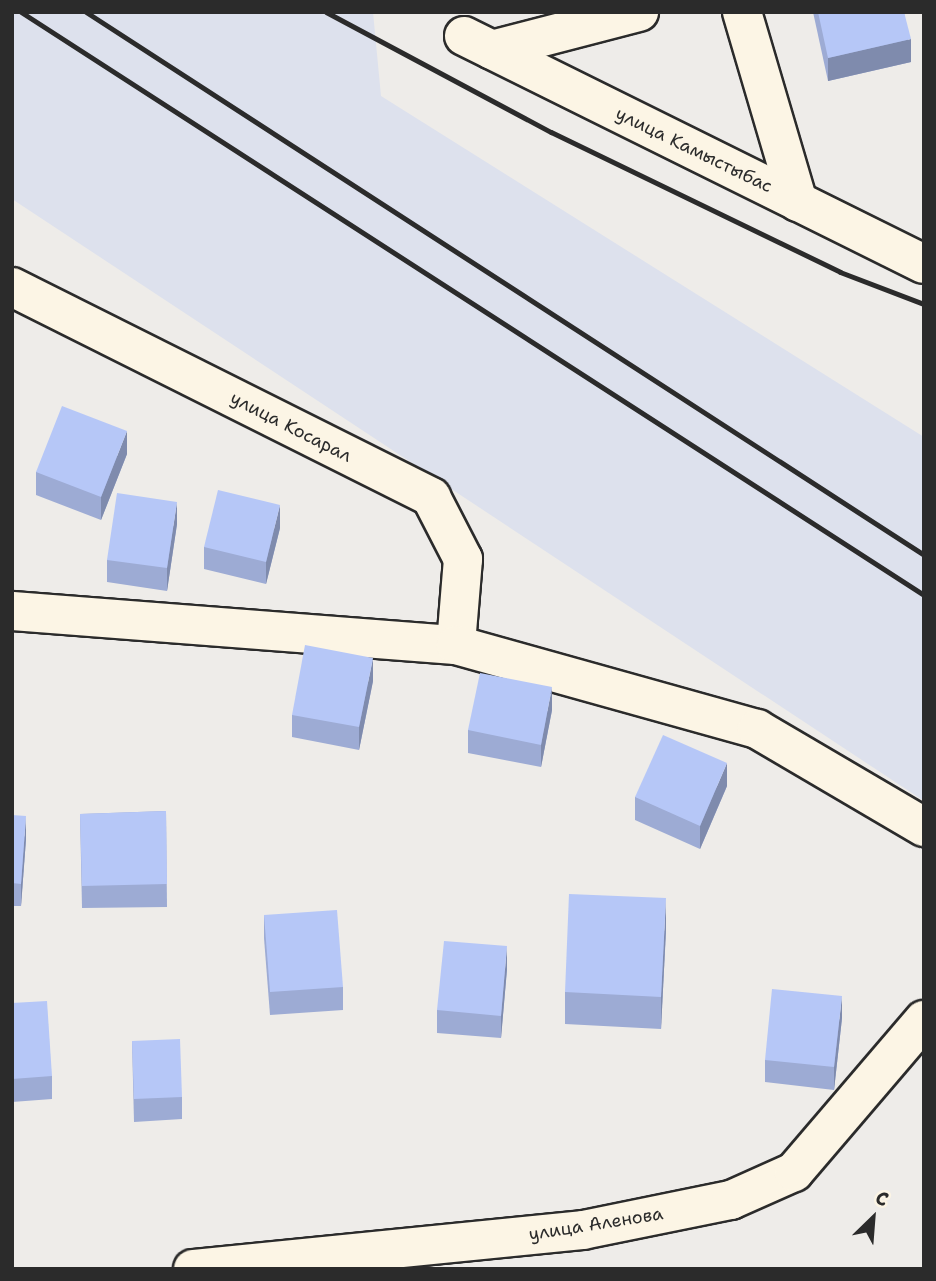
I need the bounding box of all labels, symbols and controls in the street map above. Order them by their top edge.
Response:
street label: улица Камыстыбас [612,103,776,197]
street label: улица Косарал [227,387,355,467]
north arrow [838,1183,908,1253]
text: С [872,1185,893,1212]
street label: улица Аленова [527,1203,665,1245]

